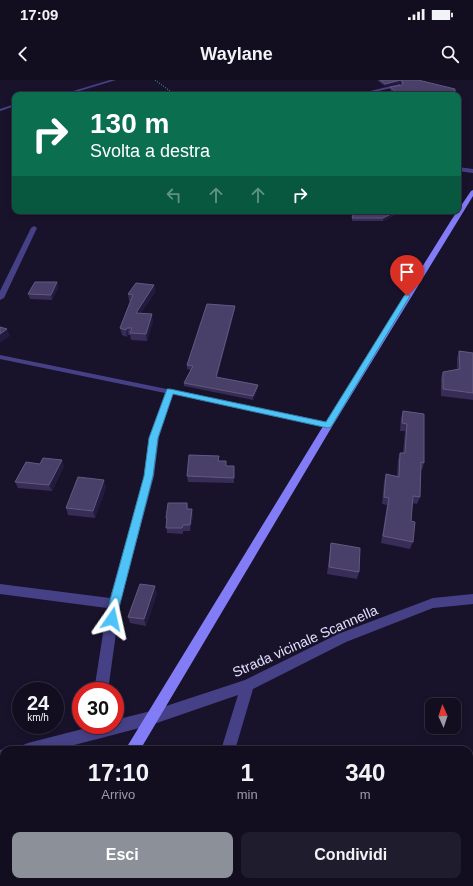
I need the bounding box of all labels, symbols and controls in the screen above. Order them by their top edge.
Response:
text: 17:09 [20,6,58,23]
icon: back [12,43,34,65]
icon: search [439,43,461,65]
text: Waylane [200,44,273,64]
icon: right [24,108,76,160]
text: 130 m [90,108,169,139]
text: Svolta a destra [90,141,210,161]
icon: left [163,184,185,206]
icon: ahead [205,184,227,206]
icon: ahead [247,184,269,206]
icon: right [289,184,311,206]
pin [390,255,424,296]
icon: arrive [396,261,418,283]
position arrow [91,598,133,640]
street label: Strada vicinale Scannella [230,602,380,680]
speed limit sign: 30 [72,682,124,734]
text: 24 [27,692,49,714]
north arrow [425,698,461,734]
map controls [425,698,461,734]
text: km/h [27,712,49,723]
text: 17:10 [88,759,149,786]
text: 1 [240,759,254,786]
text: 340 [345,759,385,786]
text: Arrivo [101,787,135,802]
text: min [237,787,258,802]
text: m [360,787,371,802]
button: Esci [12,832,233,878]
button: Condividi [241,832,461,878]

